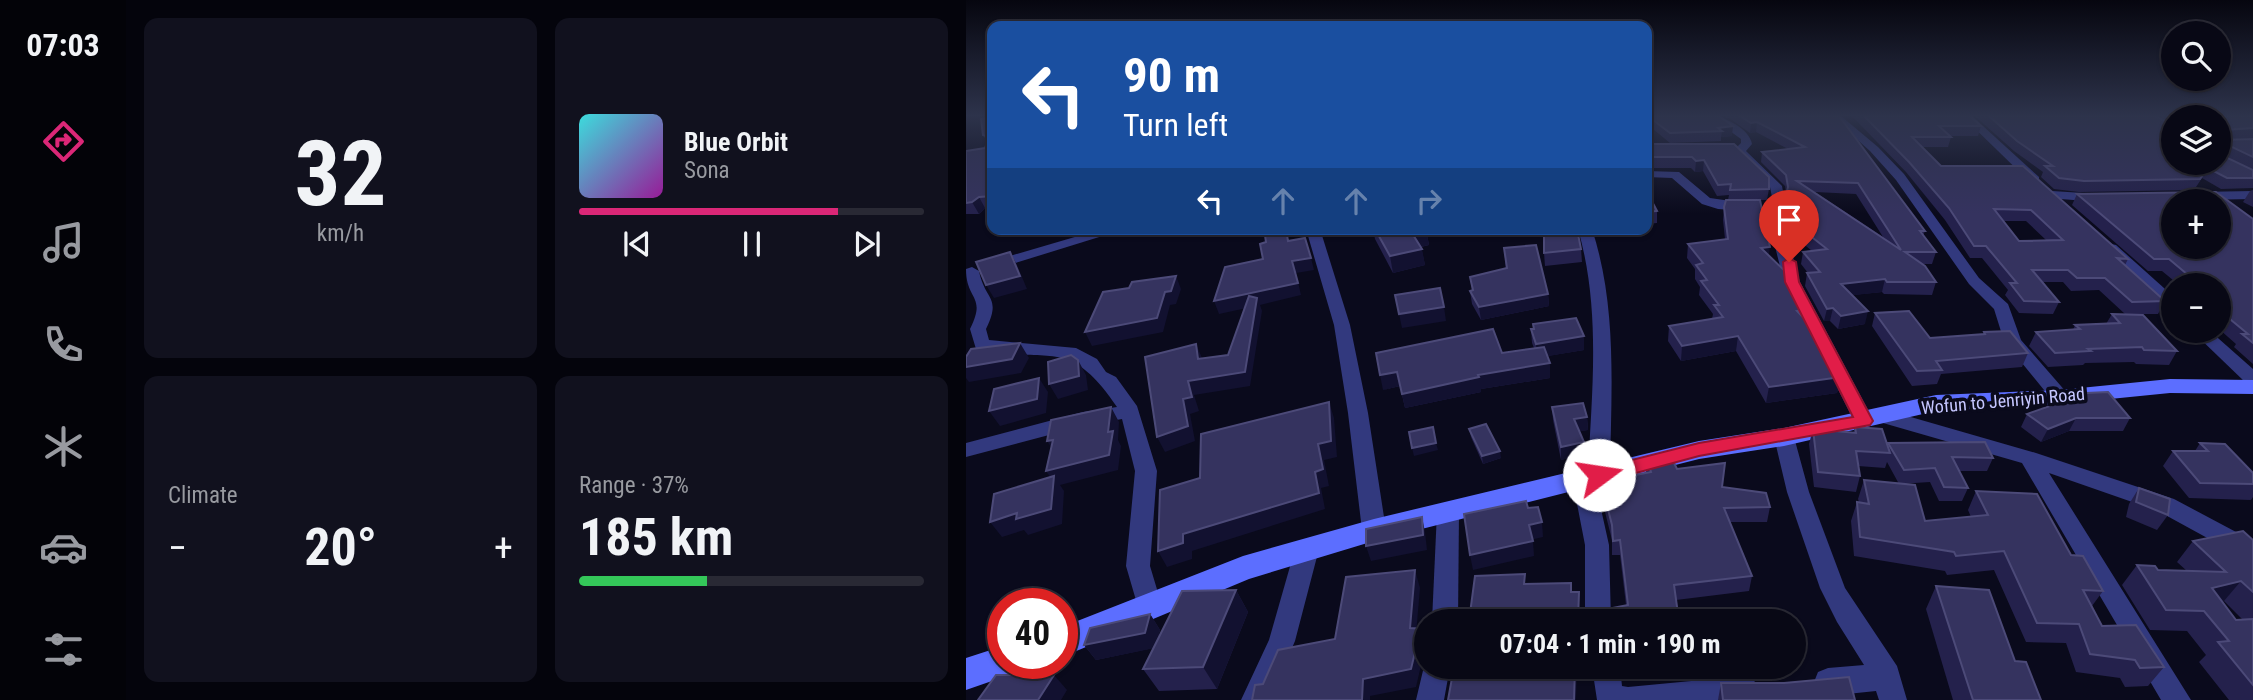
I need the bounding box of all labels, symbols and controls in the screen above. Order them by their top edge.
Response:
map controls [2161,21,2231,343]
button: search [2161,21,2231,91]
text: 07:03 [26,26,100,64]
text: 90 m [1123,47,1220,104]
icon: left [1008,49,1099,140]
button: layers [2161,105,2231,175]
text: Turn left [1123,106,1228,144]
icon: directions [39,117,88,166]
text: 32 [295,121,386,227]
text: Blue Orbit [684,127,788,157]
text: Sona [684,157,730,184]
icon: left [1191,182,1229,220]
icon: ahead [1264,182,1302,220]
icon: ahead [1337,182,1375,220]
icon: right [1410,182,1448,220]
button: + [2161,189,2231,259]
pin [1759,190,1819,262]
icon: arrive [1770,201,1808,239]
icon: music [39,218,88,267]
text: km/h [317,220,364,247]
icon: previous [618,225,656,263]
icon: pause [733,225,771,263]
icon: next [848,225,886,263]
button: − [2161,273,2231,343]
icon: phone [39,320,88,369]
street label: Wofun to Jenriyin Road [1920,383,2086,418]
icon: climate [39,422,88,471]
position arrow [1562,438,1636,512]
text: Range · 37% [579,472,689,499]
text: Climate [168,482,238,509]
text: 185 km [579,507,733,568]
text: 20° [304,517,377,578]
icon: car [39,523,88,572]
text: − [168,526,187,570]
text: + [494,526,513,570]
speed limit sign: 40 [987,588,1078,679]
icon: filters [39,625,88,674]
text: 07:04 · 1 min · 190 m [1500,629,1720,659]

